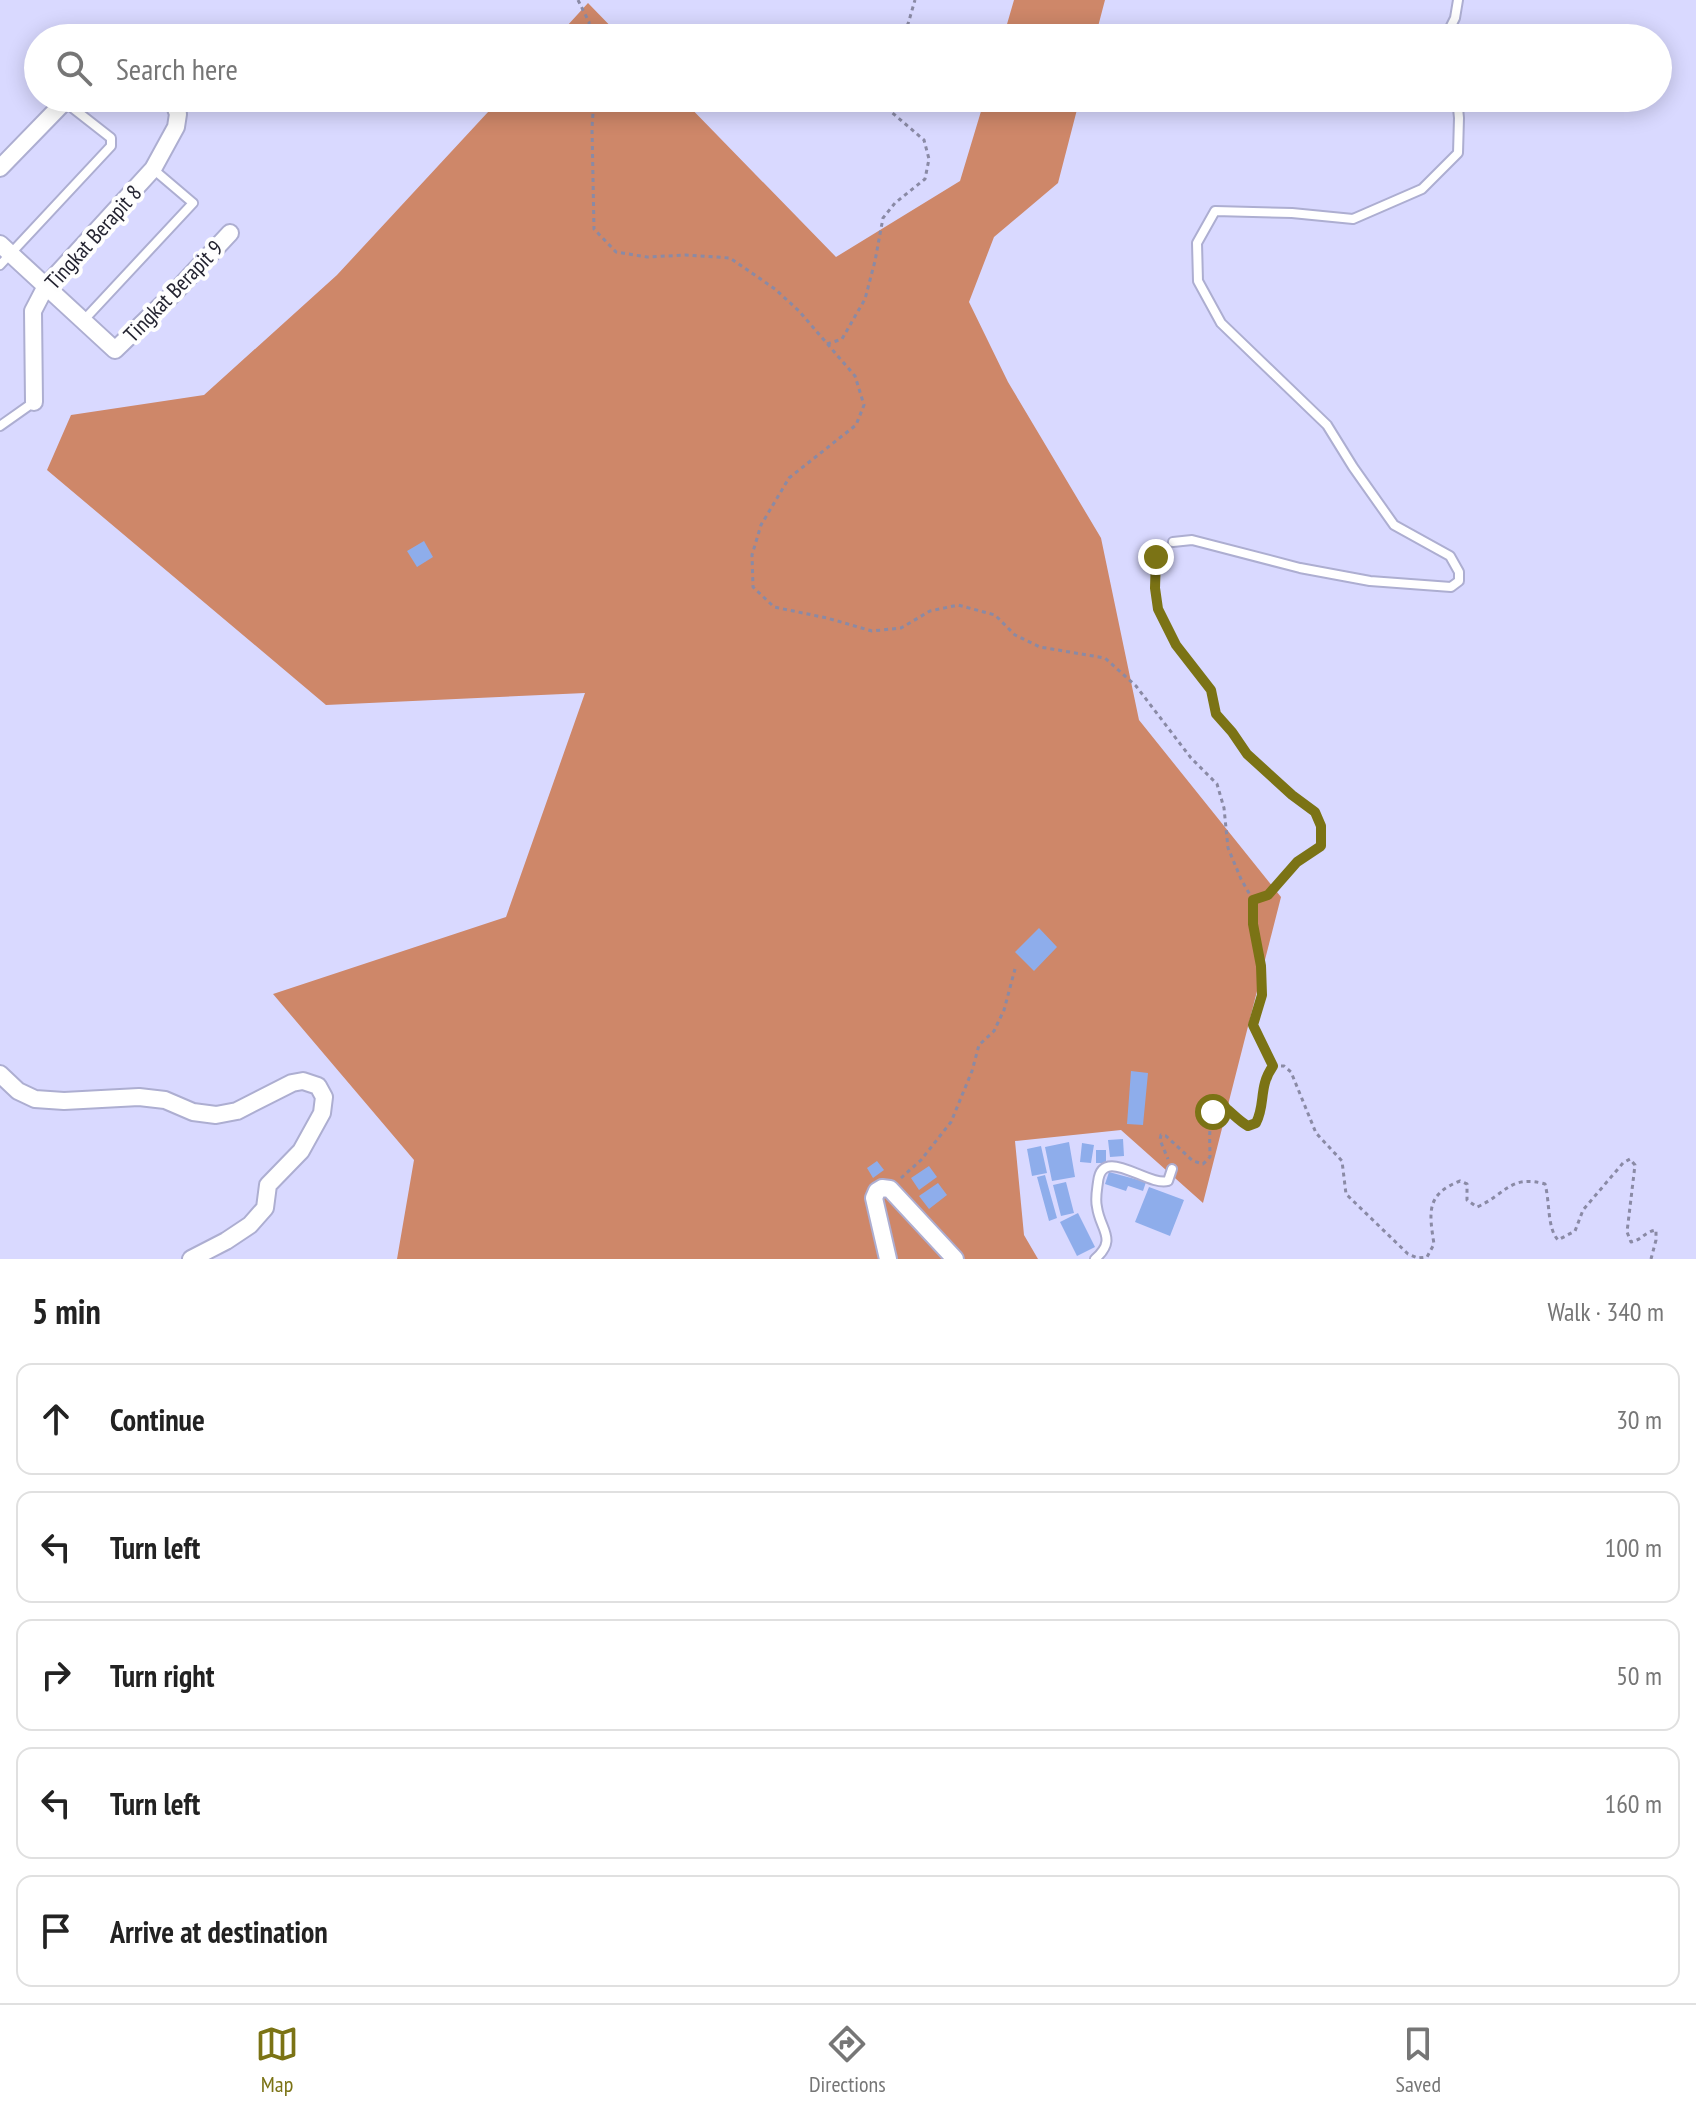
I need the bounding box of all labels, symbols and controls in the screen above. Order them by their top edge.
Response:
search box [24,24,1672,112]
icon: search [52,46,96,90]
text: Search here [116,49,238,88]
street label: Tingkat Berapit 8 [39,179,147,295]
street label: Tingkat Berapit 9 [117,234,229,348]
route end [1138,539,1174,575]
route start [1195,1094,1231,1130]
text: 5 min [32,1289,101,1333]
text: Walk · 340 m [1547,1295,1664,1328]
icon: ahead [34,1397,78,1441]
text: Continue [110,1400,205,1439]
text: 30 m [1616,1403,1662,1436]
icon: left [34,1525,78,1569]
text: Turn left [110,1528,200,1567]
text: 100 m [1604,1531,1662,1564]
icon: right [34,1653,78,1697]
text: Turn right [110,1656,214,1695]
text: 50 m [1616,1659,1662,1692]
icon: left [34,1781,78,1825]
text: Turn left [110,1784,200,1823]
text: 160 m [1604,1787,1662,1820]
icon: arrive [34,1909,78,1953]
text: Arrive at destination [110,1912,328,1951]
tab: Map [255,2022,299,2098]
tab: Directions [809,2022,886,2098]
tab: Saved [1396,2022,1441,2098]

